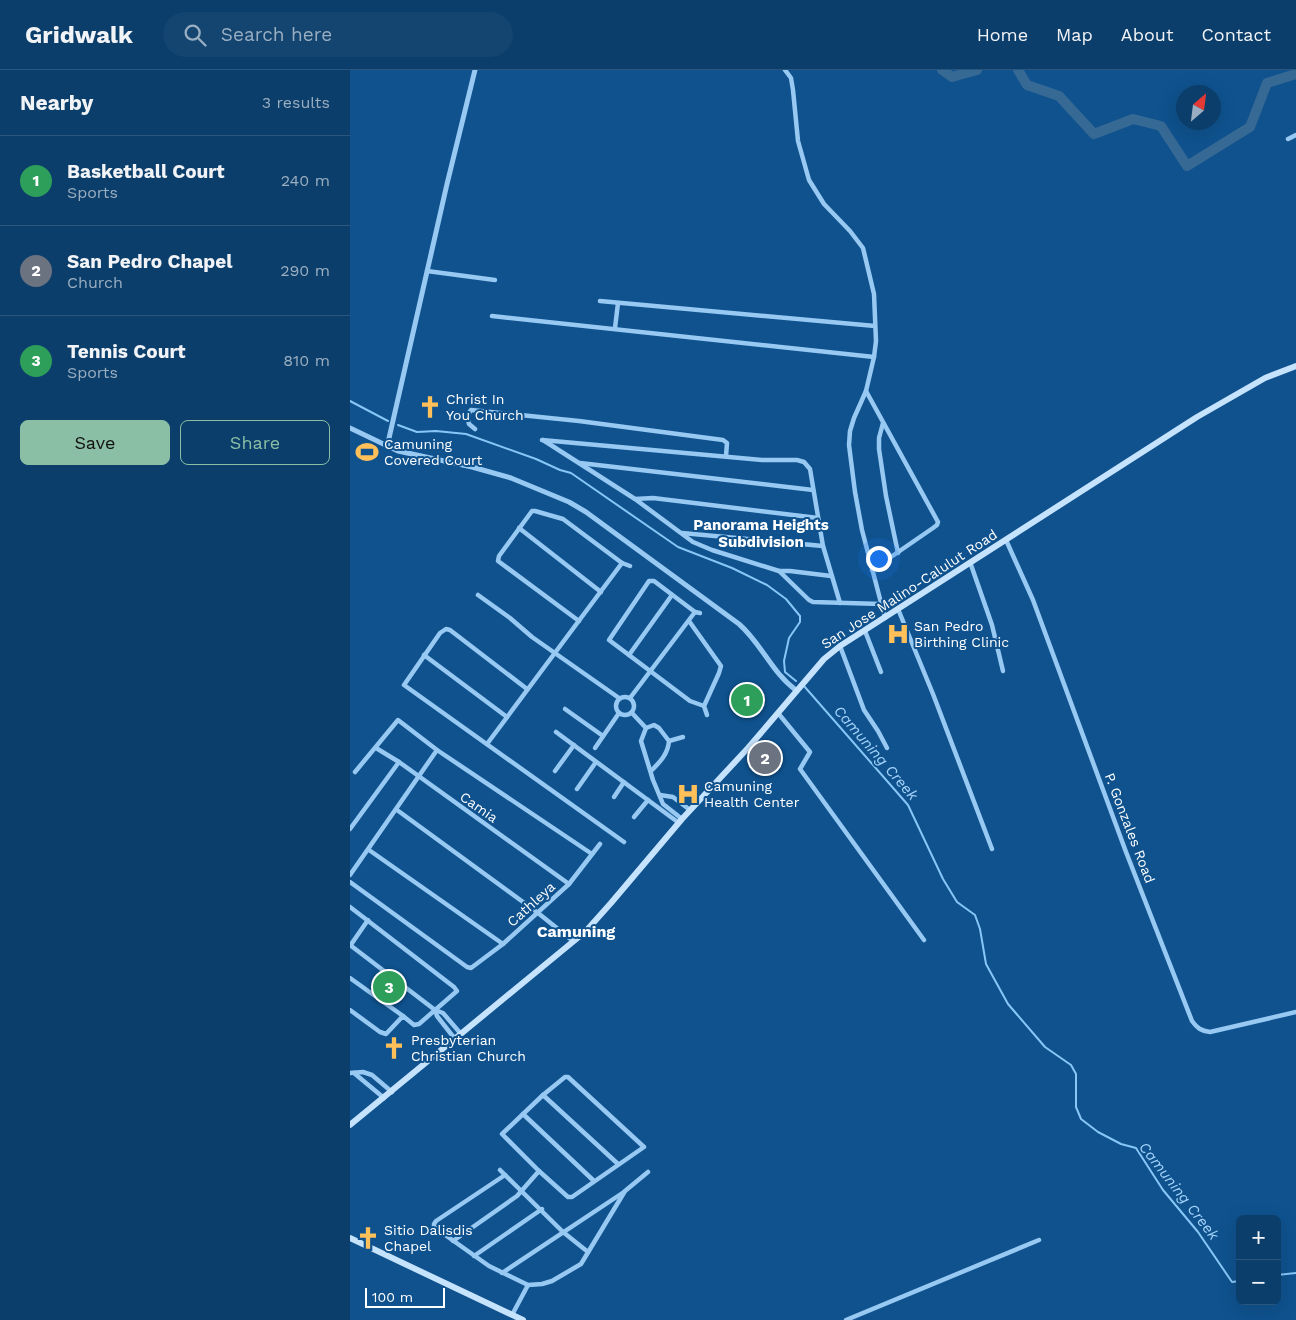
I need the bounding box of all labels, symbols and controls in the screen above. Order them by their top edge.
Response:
search box [163,12,513,57]
text: Gridwalk [25,21,133,49]
icon: search [181,21,209,49]
text: Search here [221,23,332,46]
text: Home [977,24,1028,45]
text: Map [1056,24,1093,45]
text: About [1121,24,1173,45]
text: Contact [1201,24,1271,45]
north arrow [1176,85,1221,130]
text: Nearby [20,90,93,115]
text: 3 results [262,93,330,112]
text: Basketball Court [67,160,225,183]
text: 1 [33,171,39,190]
text: 240 m [281,171,330,190]
text: Sports [67,183,118,202]
text: San Pedro Chapel [67,250,232,273]
text: 2 [31,261,41,280]
text: 290 m [280,261,330,280]
text: Church [67,273,123,292]
text: Tennis Court [67,340,186,363]
text: 3 [31,351,41,370]
text: 810 m [283,351,330,370]
text: Sports [67,363,118,382]
place label: Christ In You Church [446,391,524,423]
church icon: Christ In You Church [417,394,443,420]
button: Save [20,420,170,465]
button: Share [180,420,330,465]
place label: Camuning Covered Court [384,436,482,468]
sports icon: Camuning Covered Court [354,439,380,465]
district label: Panorama Heights Subdivision [693,516,829,551]
street label: San Jose Malino-Calulut Road [818,526,1000,652]
your location [866,546,892,572]
place label: San Pedro Birthing Clinic [914,618,1009,650]
hospital icon: San Pedro Birthing Clinic [885,621,911,647]
pin: 1 [731,681,763,719]
water label: Camuning Creek [830,702,922,805]
pin: 2 [749,739,781,777]
street label: P. Gonzales Road [1102,771,1158,885]
place label: Camuning Health Center [704,778,800,810]
hospital icon: Camuning Health Center [675,781,701,807]
street label: Camia [457,788,501,826]
street label: Cathleya [504,878,558,930]
district label: Camuning [537,922,615,941]
pin: 3 [373,968,405,1006]
place label: Presbyterian Christian Church [411,1032,526,1064]
church icon: Presbyterian Christian Church [381,1035,407,1061]
water label: Camuning Creek [1135,1138,1223,1244]
map controls [1236,1215,1281,1305]
button: + [1236,1215,1281,1260]
place label: Sitio Dalisdis Chapel [384,1222,473,1254]
church icon: Sitio Dalisdis Chapel [355,1225,381,1251]
button: − [1236,1260,1281,1305]
scale bar [365,1285,445,1308]
text: 100 m [372,1289,413,1305]

